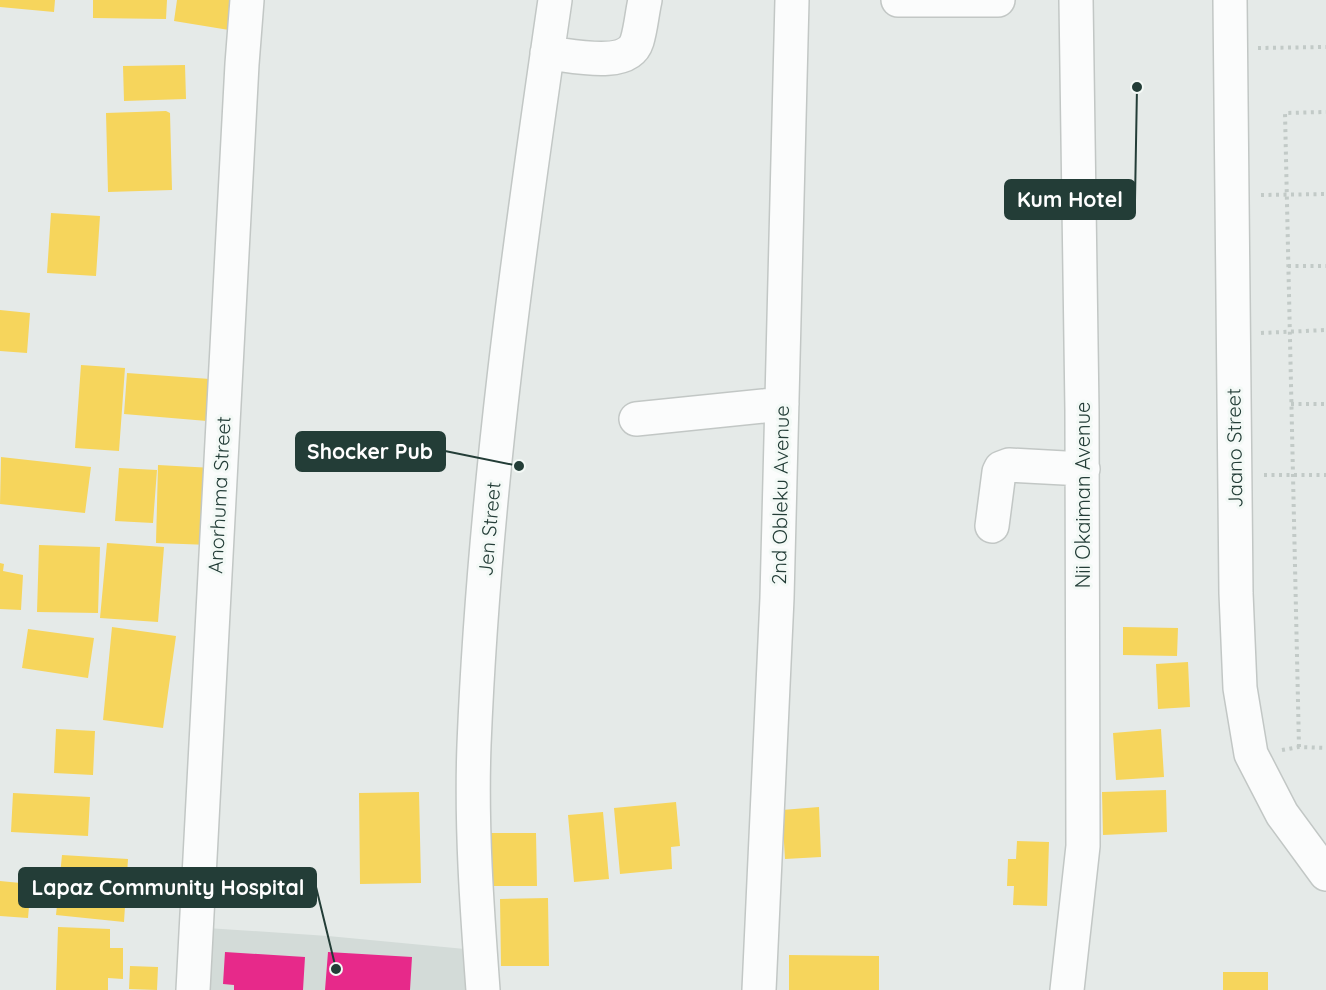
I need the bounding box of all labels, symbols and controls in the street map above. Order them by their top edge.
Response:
callout: Kum Hotel [1005,180,1135,219]
text: Kum Hotel [1017,186,1123,212]
street label: Jaano Street [1220,388,1248,508]
street label: Nii Okaiman Avenue [1070,402,1095,588]
street label: 2nd Obleku Avenue [766,405,794,585]
street label: Anorhuma Street [202,415,236,574]
callout: Shocker Pub [296,432,445,471]
text: Shocker Pub [307,438,433,464]
street label: Jen Street [472,481,506,577]
callout: Lapaz Community Hospital [19,868,316,907]
text: Lapaz Community Hospital [32,874,304,900]

